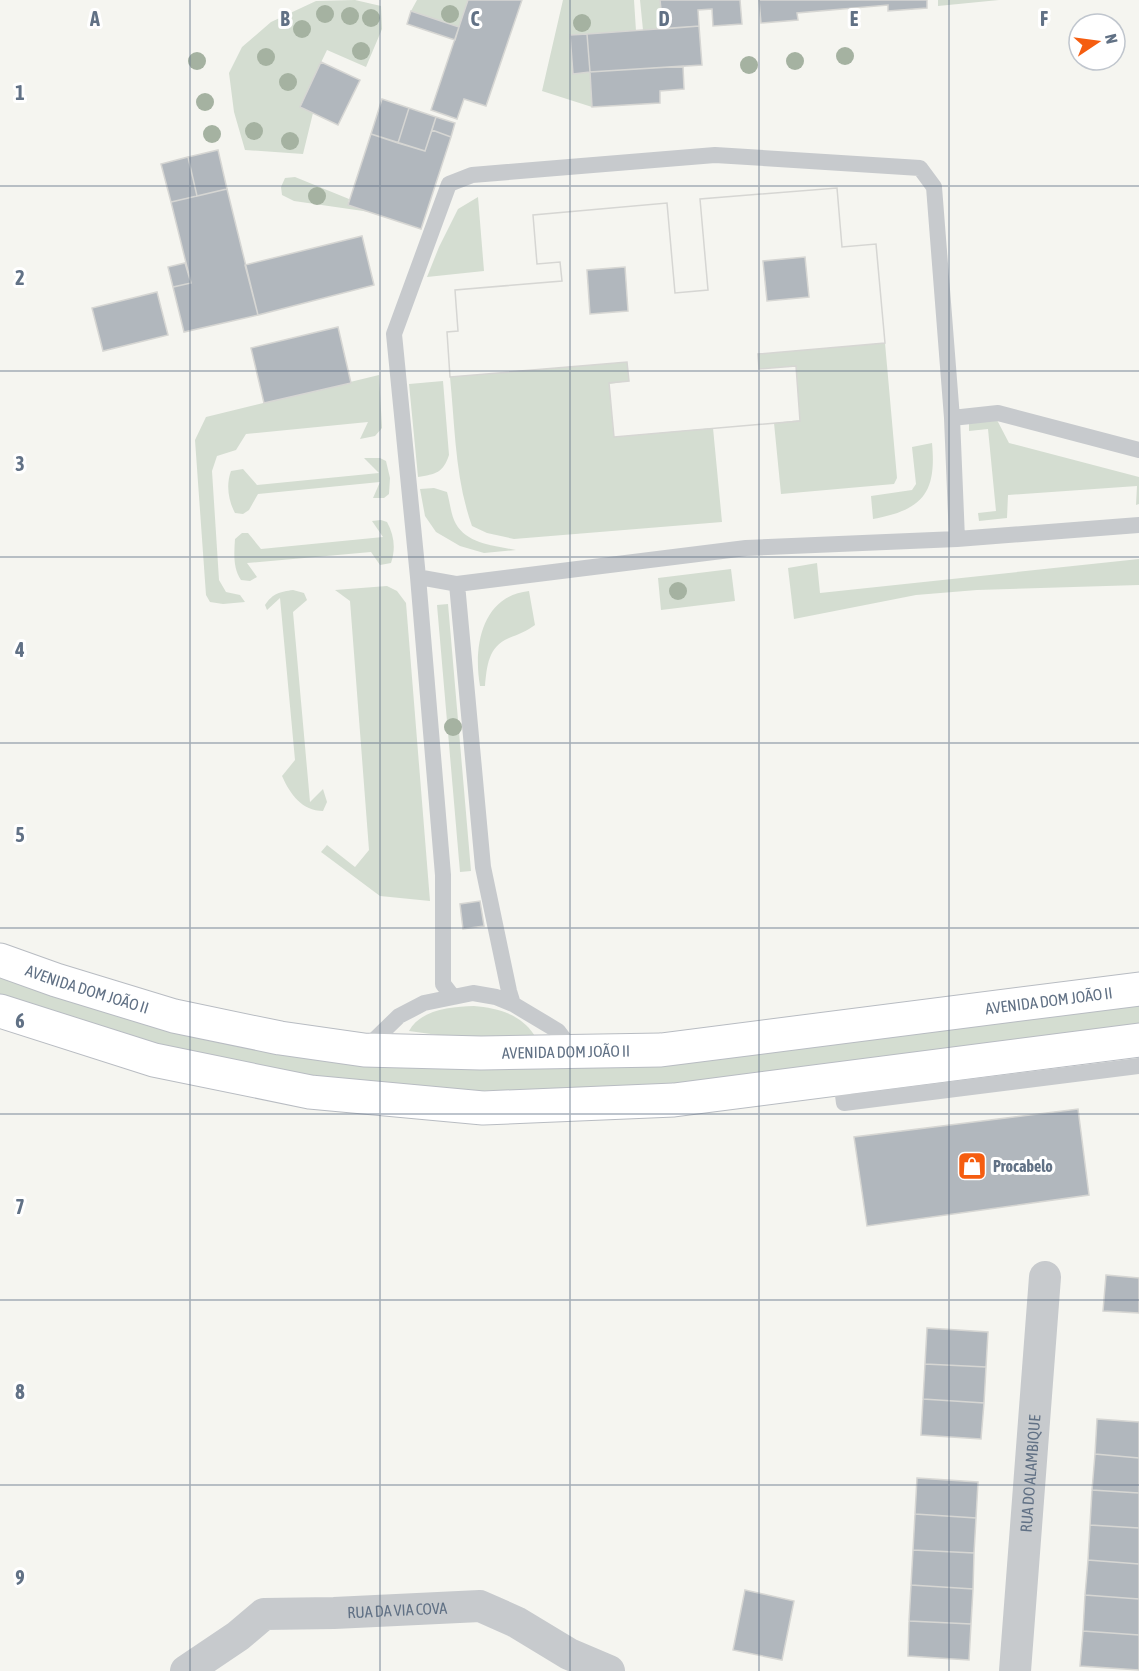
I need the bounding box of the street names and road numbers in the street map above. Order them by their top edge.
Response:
street label: AVENIDA DOM JOÃO II [23,961,151,1017]
street label: AVENIDA DOM JOÃO II [984,983,1114,1018]
street label: AVENIDA DOM JOÃO II [502,1042,630,1062]
street label: RUA DO ALAMBIQUE [1017,1414,1043,1533]
street label: RUA DA VIA COVA [347,1599,448,1621]

